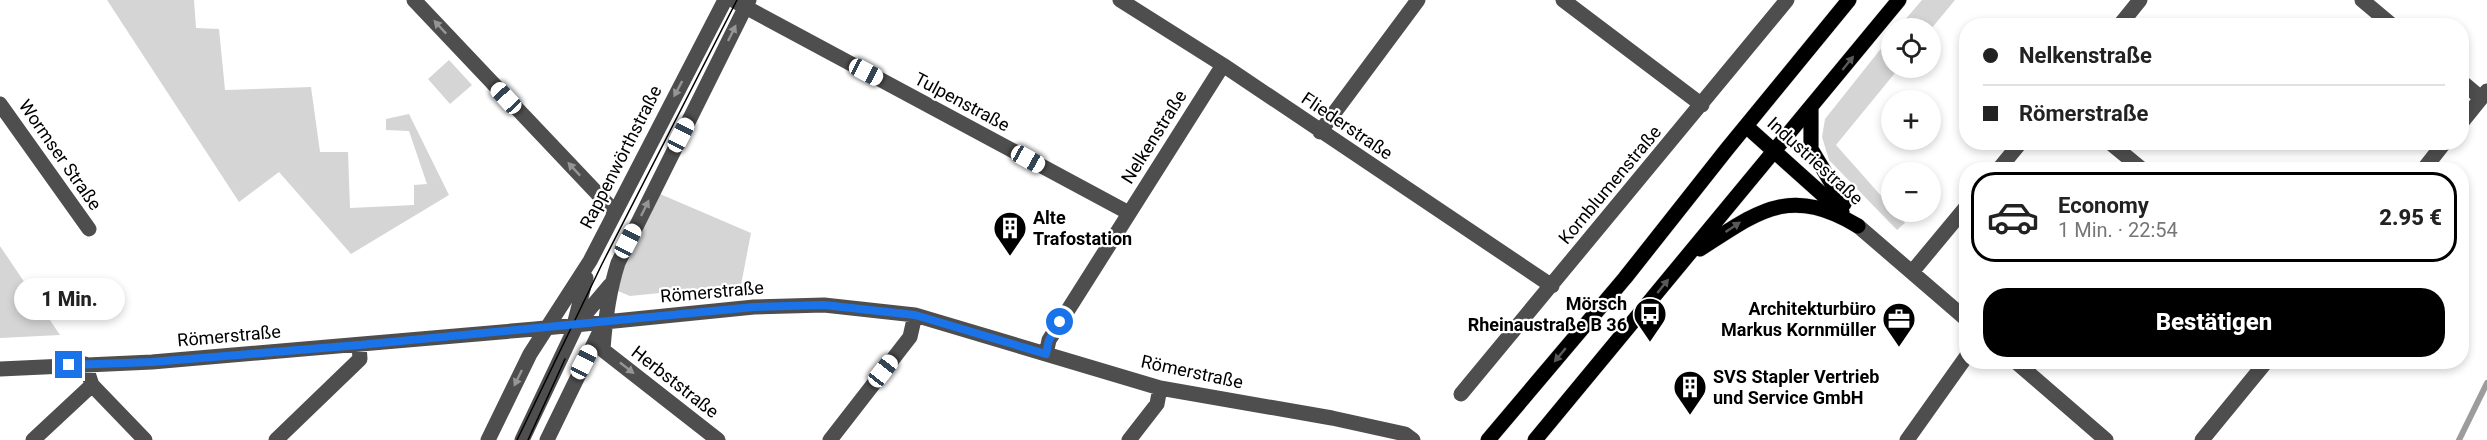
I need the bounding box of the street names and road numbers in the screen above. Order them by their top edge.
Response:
street label: Tulpenstraße [911,68,1013,135]
street label: Rappenwörthstraße [575,82,666,232]
street label: Nelkenstraße [1117,86,1191,187]
street label: Fliederstraße [1298,88,1397,164]
street label: Wormser Straße [15,96,106,214]
street label: Industriestraße [1763,112,1867,209]
street label: Kornblumenstraße [1554,121,1665,248]
street label: Römerstraße [659,277,765,306]
street label: Römerstraße [176,321,282,350]
street label: Herbststraße [628,341,723,422]
street label: Römerstraße [1139,350,1245,393]

